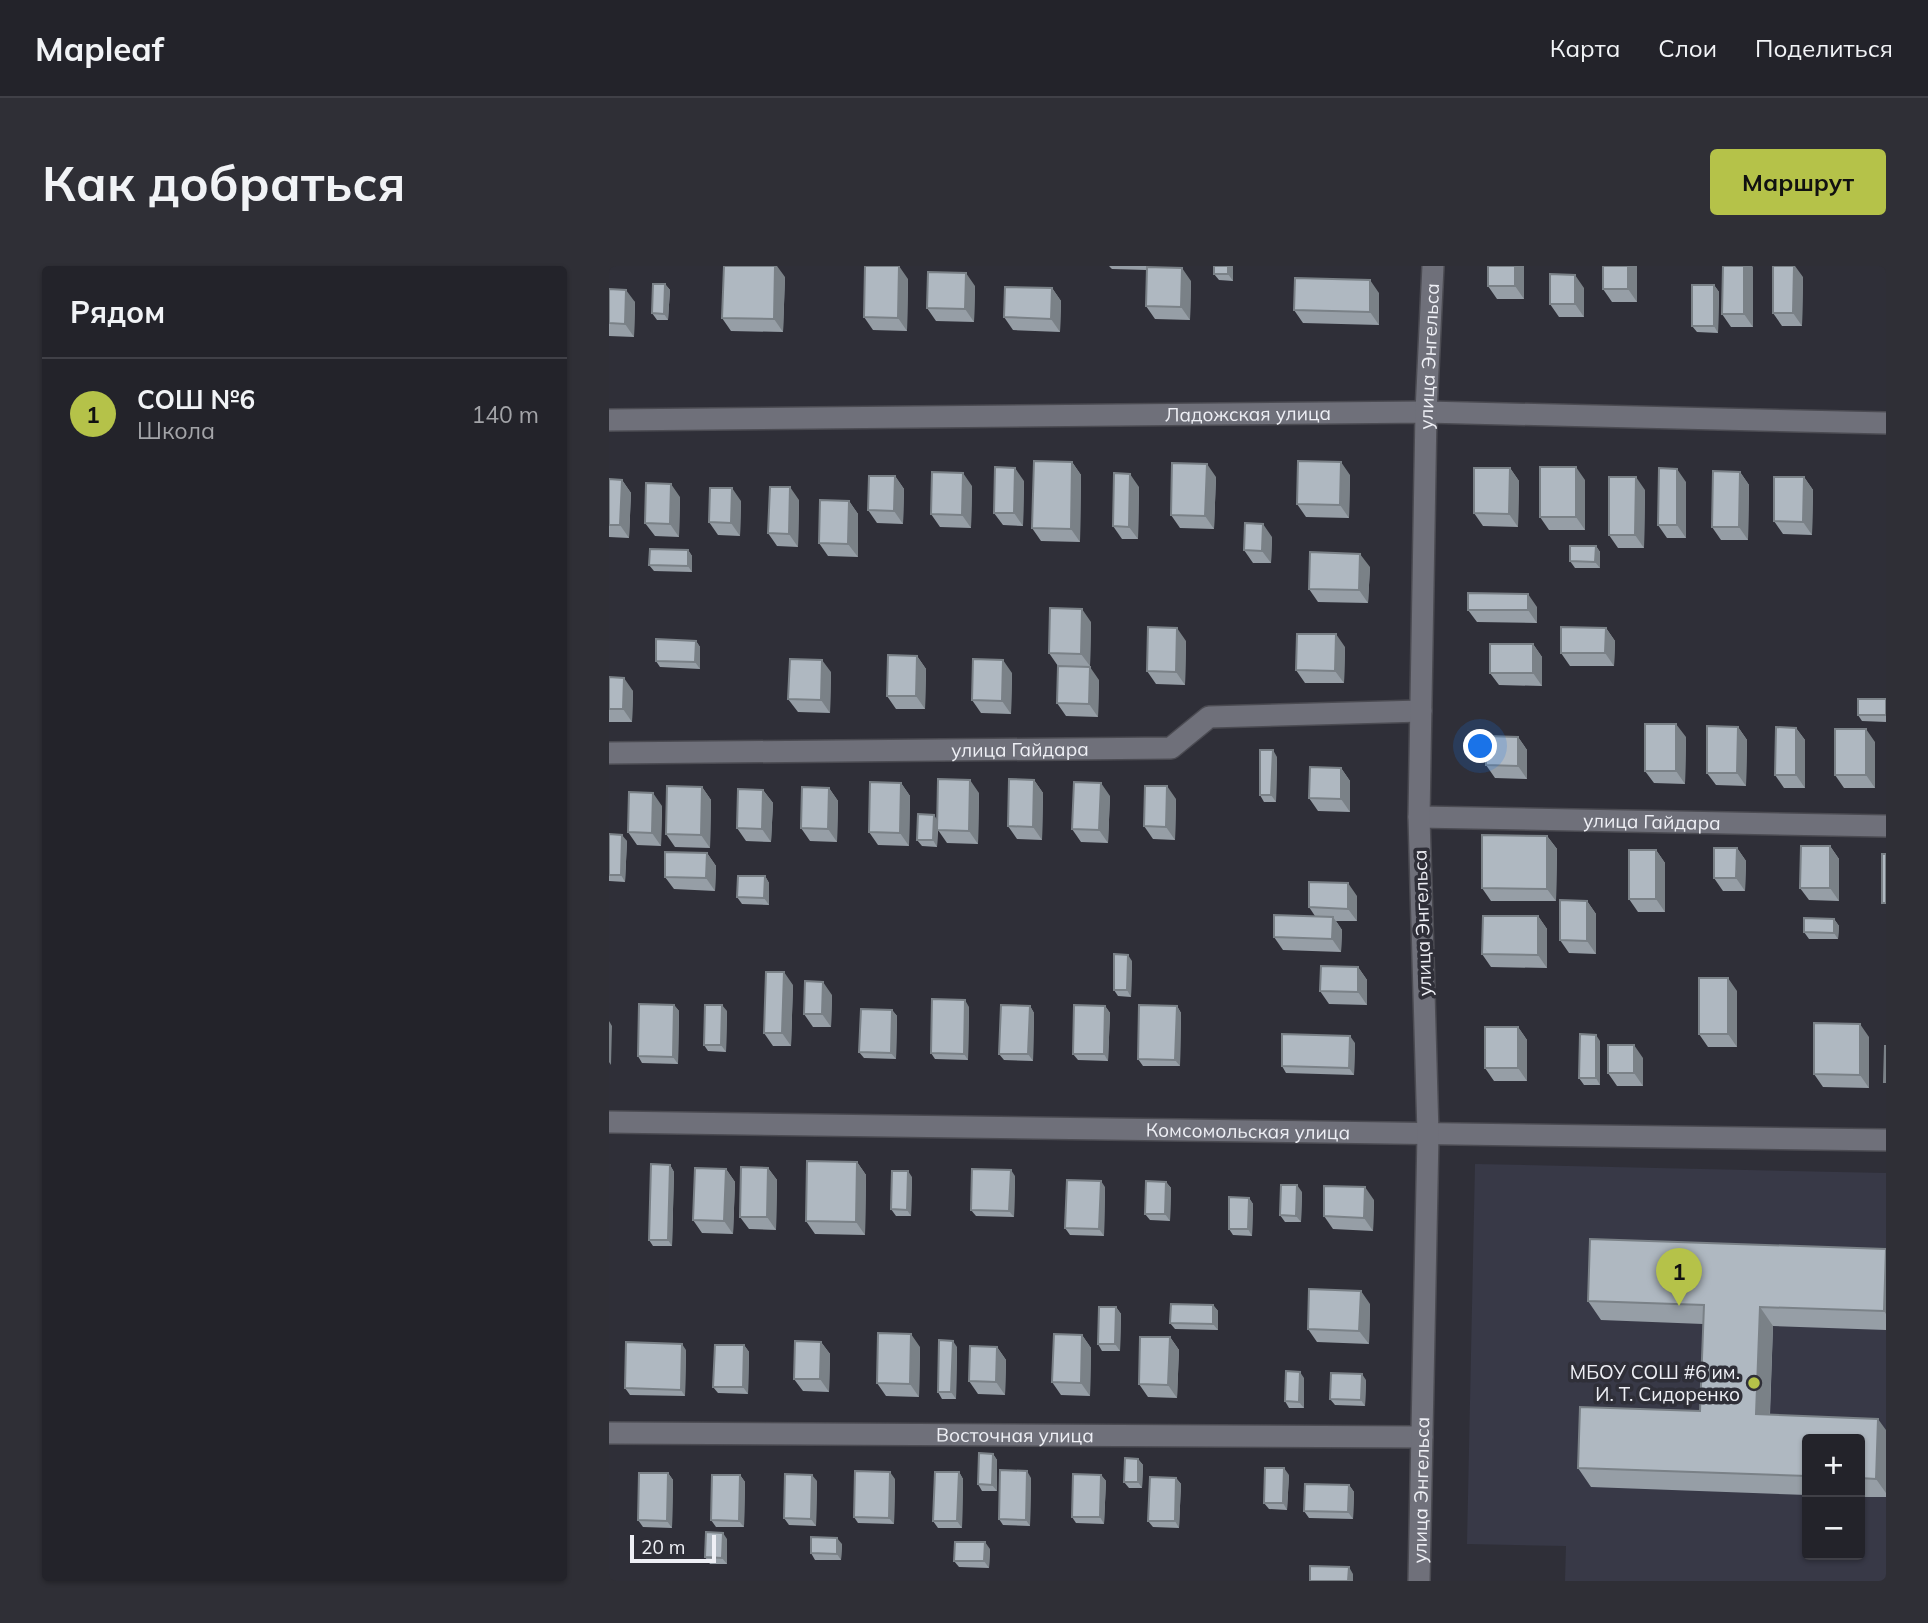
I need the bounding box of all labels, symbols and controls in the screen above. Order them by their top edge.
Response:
text: Mapleaf [35,28,164,69]
text: Карта [1550,33,1620,63]
text: Слои [1658,33,1717,63]
text: Поделиться [1755,33,1893,63]
button: Маршрут [1710,149,1886,215]
text: Как добраться [42,152,405,213]
street label: улица Энгельса [1414,283,1444,430]
text: Рядом [70,293,165,331]
text: СОШ №6 [137,383,255,416]
text: 1 [86,400,100,429]
text: 140 m [471,400,539,429]
street label: Ладожская улица [1165,401,1331,427]
text: Школа [137,416,215,445]
your location [1463,729,1497,763]
street label: улица Гайдара [951,737,1089,762]
street label: улица Гайдара [1583,808,1721,835]
street label: улица Энгельса [1407,849,1437,997]
street label: Комсомольская улица [1146,1118,1350,1144]
pin: 1 [1656,1248,1702,1306]
place label: МБОУ СОШ #6 им. И. Т. Сидоренко [1570,1360,1740,1406]
marker: МБОУ СОШ #6 им. И. Т. Сидоренко [1746,1375,1762,1391]
street label: улица Энгельса [1407,1416,1434,1564]
street label: Восточная улица [936,1423,1094,1447]
map controls [1802,1434,1865,1560]
button: + [1802,1434,1865,1497]
button: − [1802,1497,1865,1560]
scale bar [630,1532,716,1564]
text: 20 m [641,1535,685,1559]

